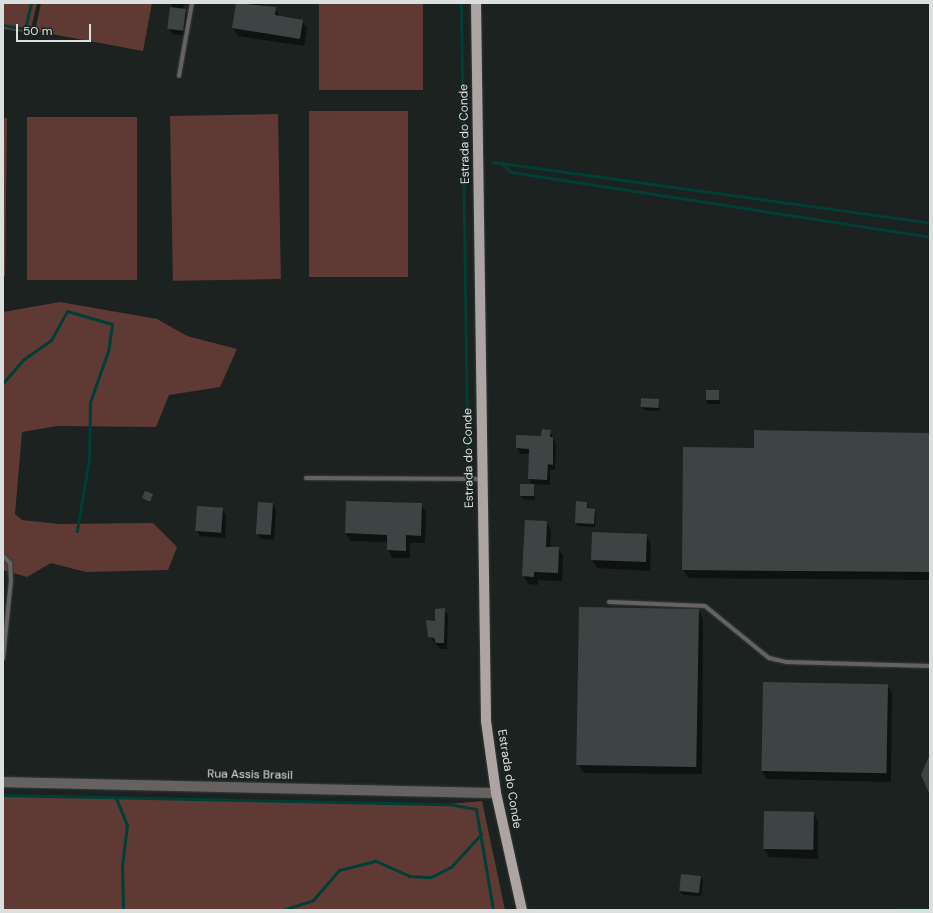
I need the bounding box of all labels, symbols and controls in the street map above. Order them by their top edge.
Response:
scale bar [18,16,93,42]
text: 50 m [23,23,52,39]
street label: Estrada do Conde [457,84,473,184]
street label: Estrada do Conde [461,408,477,508]
street label: Estrada do Conde [494,728,524,830]
street label: Rua Assis Brasil [207,767,293,783]

